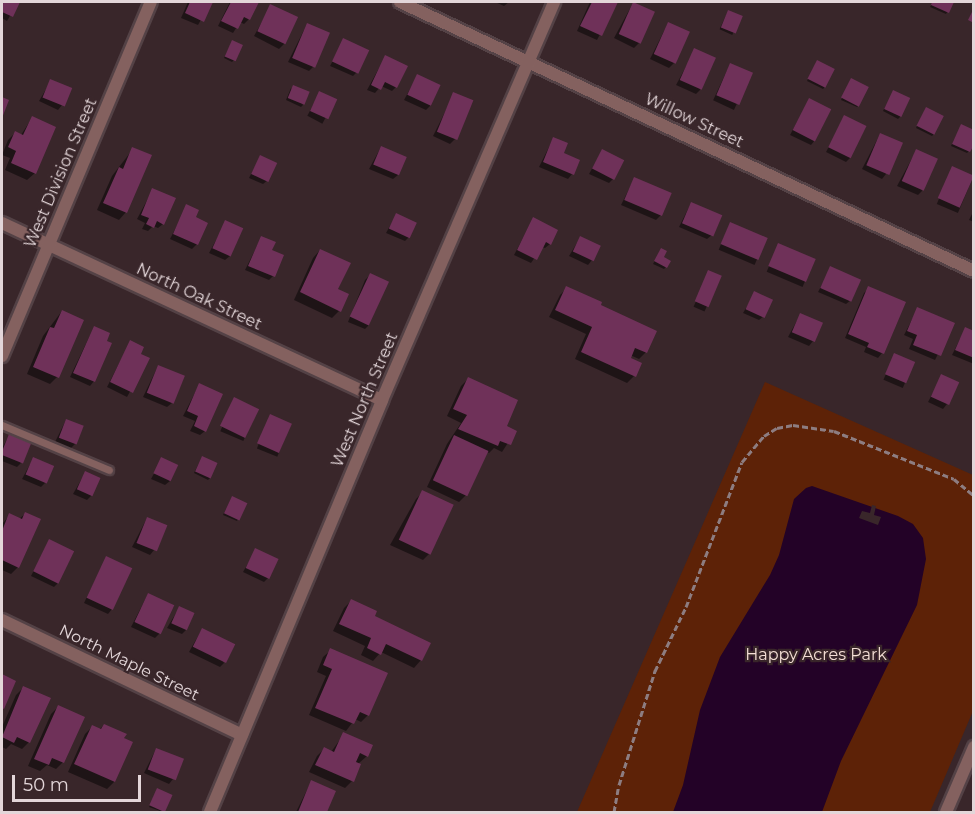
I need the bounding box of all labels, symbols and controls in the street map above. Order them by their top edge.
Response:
street label: Willow Street [642,90,746,152]
street label: West Division Street [21,95,101,251]
street label: North Oak Street [133,260,265,334]
street label: West North Street [328,330,402,470]
street label: North Maple Street [56,621,202,705]
park label: Happy Acres Park [745,645,887,665]
scale bar [15,763,144,801]
text: 50 m [23,774,69,796]

